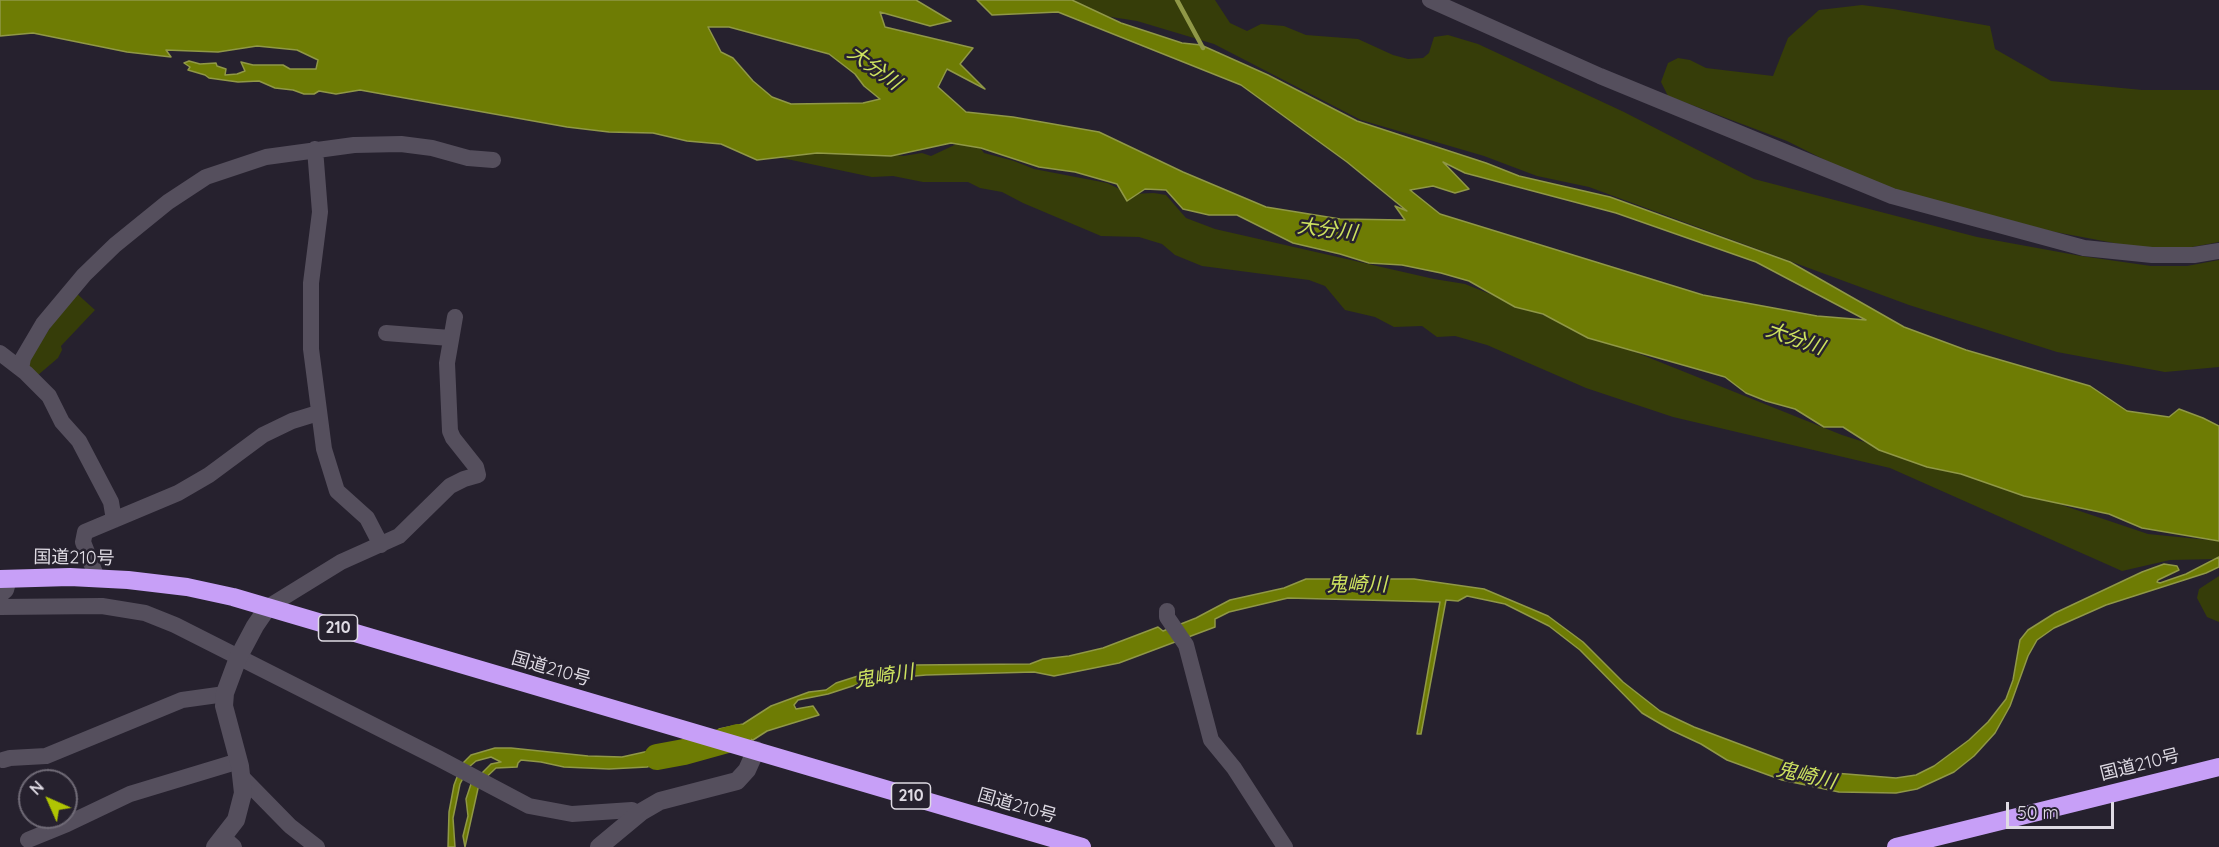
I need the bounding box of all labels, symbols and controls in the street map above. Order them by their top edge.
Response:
water label: 大分川 [843,41,905,95]
water label: 大分川 [1296,214,1358,246]
water label: 大分川 [1763,318,1827,360]
street label: 国道210号 [33,546,115,570]
water label: 鬼崎川 [1327,573,1387,597]
road number: 210 [318,615,358,641]
street label: 国道210号 [509,647,593,691]
water label: 鬼崎川 [852,660,916,694]
street label: 国道210号 [2098,745,2182,785]
water label: 鬼崎川 [1774,758,1838,794]
north arrow [18,769,78,829]
text: N [25,776,48,799]
road number: 210 [892,783,930,809]
street label: 国道210号 [975,784,1059,828]
scale bar [2009,790,2117,828]
text: 50 m [2017,801,2059,824]

